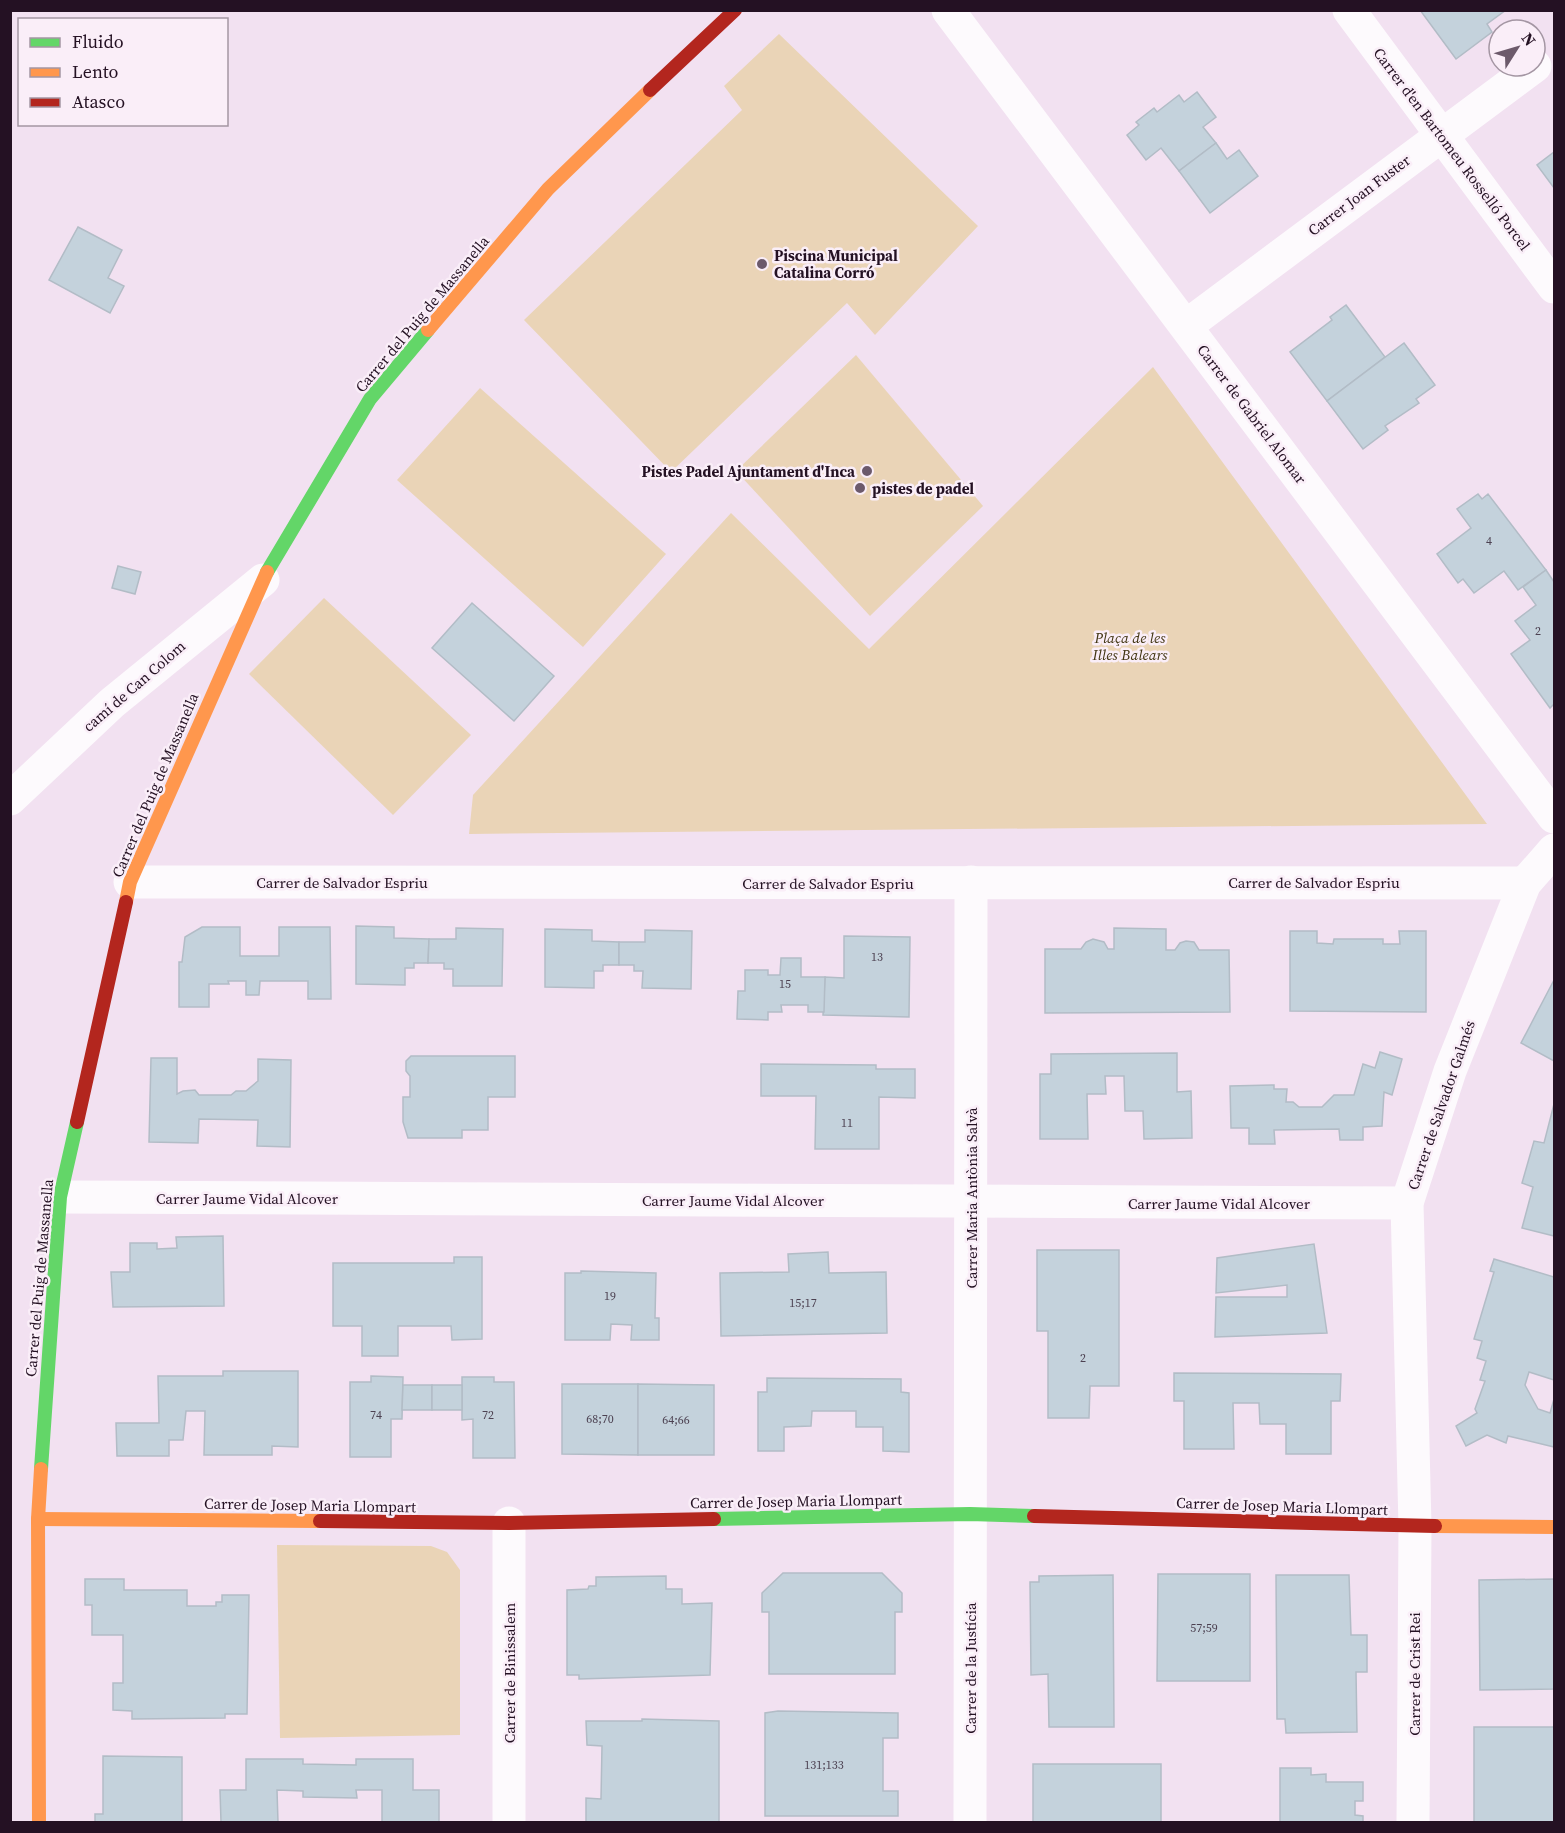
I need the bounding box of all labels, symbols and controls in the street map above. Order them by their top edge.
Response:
legend [18,18,228,126]
north arrow [1487,18,1547,78]
text: N [1517,28,1541,51]
text: Fluido [72,29,124,54]
street label: Carrer d'en Bartomeu Rosselló Porcel [1369,43,1536,255]
text: Lento [72,59,119,84]
text: Atasco [72,89,125,114]
street label: Carrer Joan Fuster [1303,149,1415,240]
street label: Carrer del Puig de Massanella [350,231,494,397]
place label: Piscina Municipal Catalina Corró [774,245,898,283]
marker: Piscina Municipal Catalina Corró [755,257,769,271]
street label: Carrer de Gabriel Alomar [1193,340,1312,489]
place label: Pistes Padel Ajuntament d'Inca [642,461,856,482]
marker: Pistes Padel Ajuntament d'Inca [860,464,874,478]
place label: pistes de padel [872,478,974,499]
marker: pistes de padel [853,481,867,495]
house number: 4 [1486,533,1492,549]
house number: 2 [1535,623,1541,639]
park label: Plaça de les Illes Balears [1091,627,1168,665]
street label: camí de Can Colom [78,635,190,736]
street label: Carrer del Puig de Massanella [107,689,204,880]
street label: Carrer de Salvador Espriu [256,872,428,893]
street label: Carrer de Salvador Espriu [1228,872,1400,893]
street label: Carrer de Salvador Espriu [742,873,914,894]
house number: 13 [871,949,883,965]
house number: 15 [779,976,791,992]
street label: Carrer de Salvador Galmés [1402,1017,1480,1193]
street label: Carrer Maria Antònia Salvà [961,1107,982,1289]
house number: 11 [841,1115,853,1131]
street label: Carrer del Puig de Massanella [20,1178,58,1378]
street label: Carrer Jaume Vidal Alcover [156,1188,339,1209]
street label: Carrer Jaume Vidal Alcover [642,1190,825,1211]
street label: Carrer Jaume Vidal Alcover [1128,1193,1311,1214]
house number: 19 [604,1288,616,1304]
house number: 15;17 [789,1295,817,1311]
house number: 2 [1080,1350,1086,1366]
house number: 74 [370,1407,382,1423]
house number: 72 [482,1407,494,1423]
house number: 68;70 [586,1411,614,1427]
house number: 64;66 [662,1412,690,1428]
street label: Carrer de Josep Maria Llompart [690,1489,902,1513]
street label: Carrer de Josep Maria Llompart [1176,1492,1388,1520]
street label: Carrer de Josep Maria Llompart [204,1493,416,1517]
street label: Carrer de Binissalem [499,1602,520,1743]
street label: Carrer de la Justícia [960,1602,981,1734]
street label: Carrer de Crist Rei [1404,1612,1425,1736]
house number: 57;59 [1190,1620,1218,1636]
house number: 131;133 [804,1757,844,1773]

